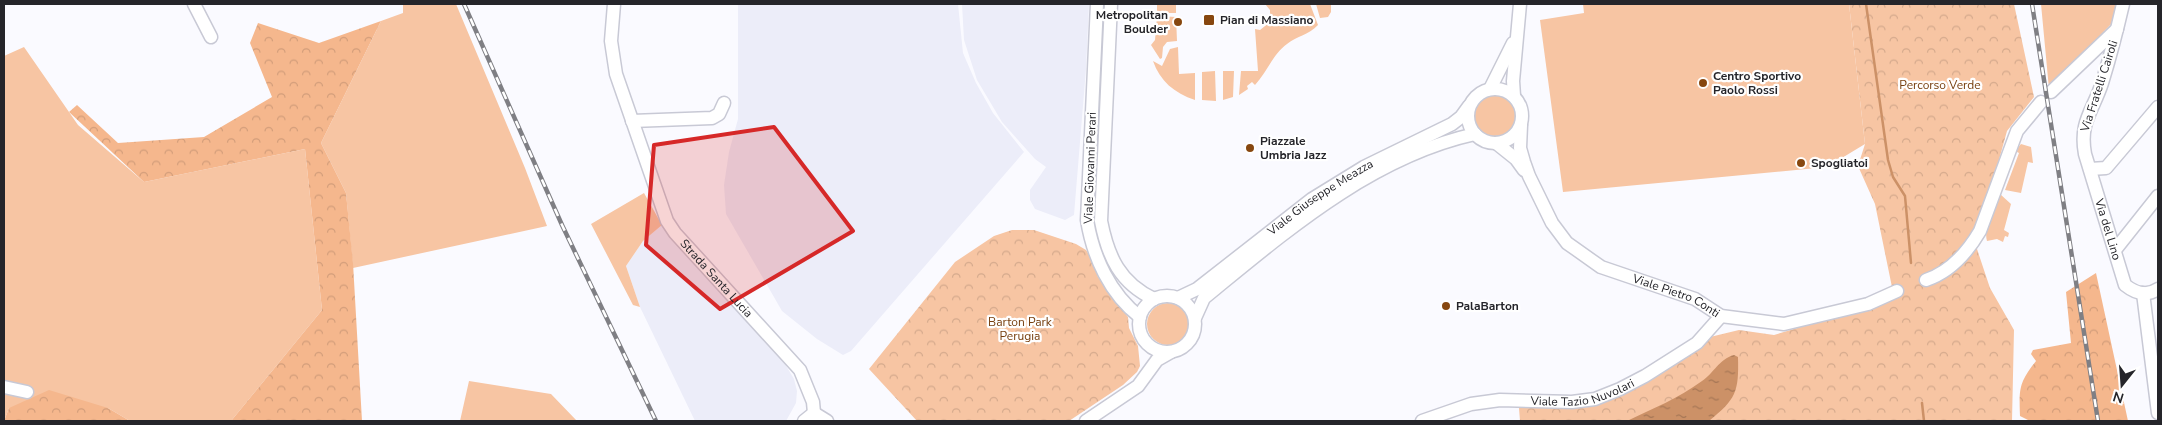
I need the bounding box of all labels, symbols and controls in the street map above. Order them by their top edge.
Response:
place label: Metropolitan Boulder [1096,7,1168,37]
place label: Pian di Massiano [1220,12,1314,28]
marker: Pian di Massiano [1202,13,1216,27]
marker: Metropolitan Boulder [1172,16,1184,28]
street label: Via Fratelli Cairoli [2076,38,2121,135]
place label: Centro Sportivo Paolo Rossi [1713,68,1801,98]
marker: Centro Sportivo Paolo Rossi [1697,77,1709,89]
park label: Percorso Verde [1899,77,1981,93]
street label: Viale Giovanni Perari [1080,112,1100,225]
place label: Piazzale Umbria Jazz [1260,133,1327,163]
marker: Piazzale Umbria Jazz [1244,142,1256,154]
place label: Spogliatoi [1811,155,1868,171]
street label: Viale Giuseppe Meazza [1263,156,1376,239]
marker: Spogliatoi [1795,157,1807,169]
street label: Via del Lino [2091,196,2125,262]
street label: Strada Santa Lucia [677,236,756,321]
street label: Viale Pietro Conti [1629,270,1723,321]
place label: PalaBarton [1456,298,1519,314]
marker: PalaBarton [1440,300,1452,312]
park label: Barton Park Perugia [988,314,1053,344]
north arrow [2097,360,2147,410]
street label: Viale Tazio Nuvolari [1529,375,1637,410]
text: N [2111,386,2126,408]

